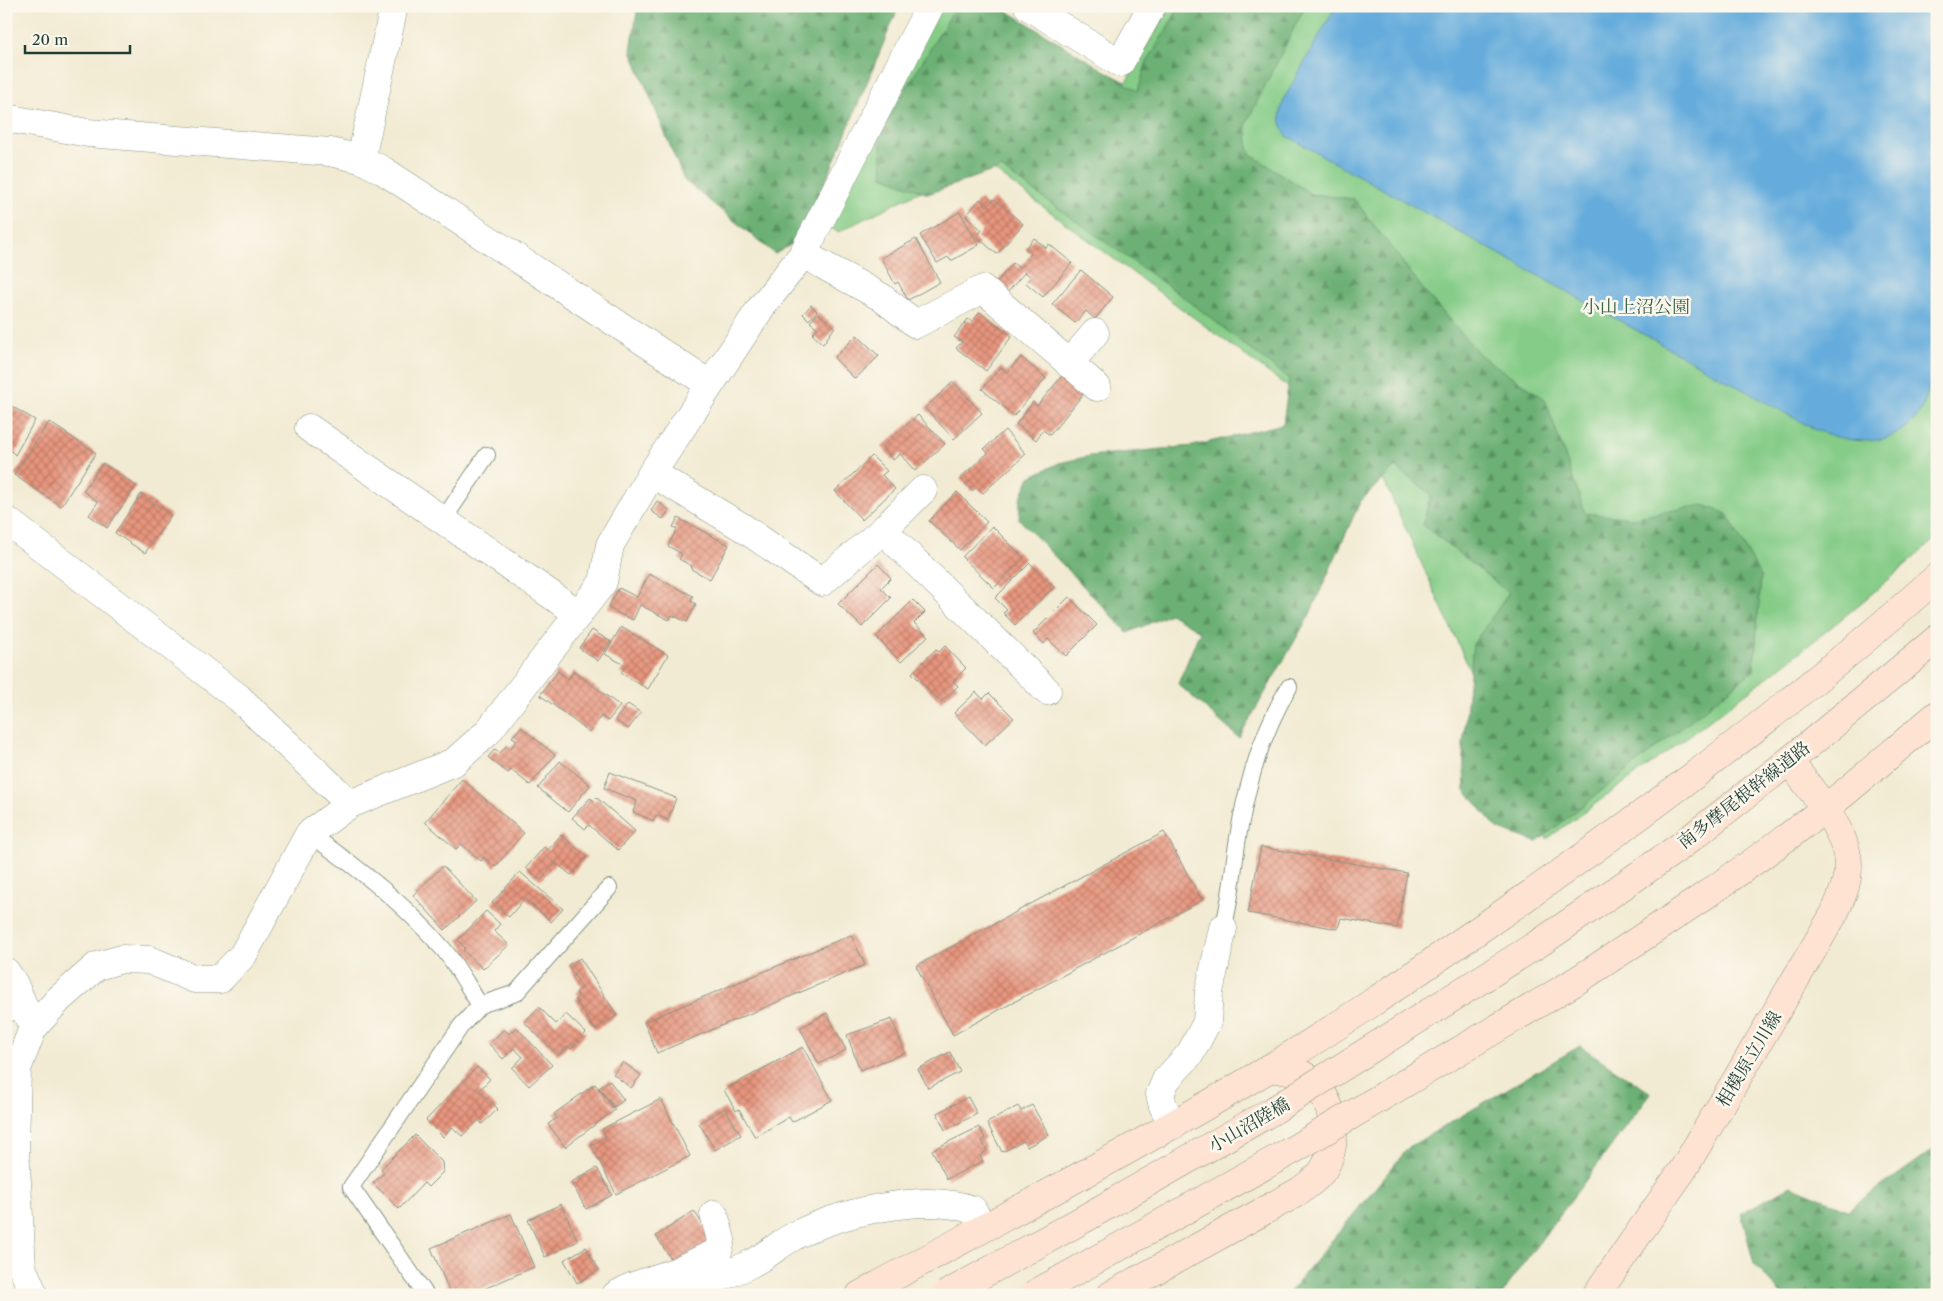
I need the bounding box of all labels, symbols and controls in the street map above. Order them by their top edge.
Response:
scale bar [25,22,130,54]
text: 20 m [32,30,68,49]
park label: 小山上沼公園 [1582,296,1690,318]
street label: 南多摩尾根幹線道路 [1673,736,1815,854]
street label: 相模原立川線 [1712,1007,1786,1111]
street label: 小山沼陸橋 [1205,1093,1293,1157]

